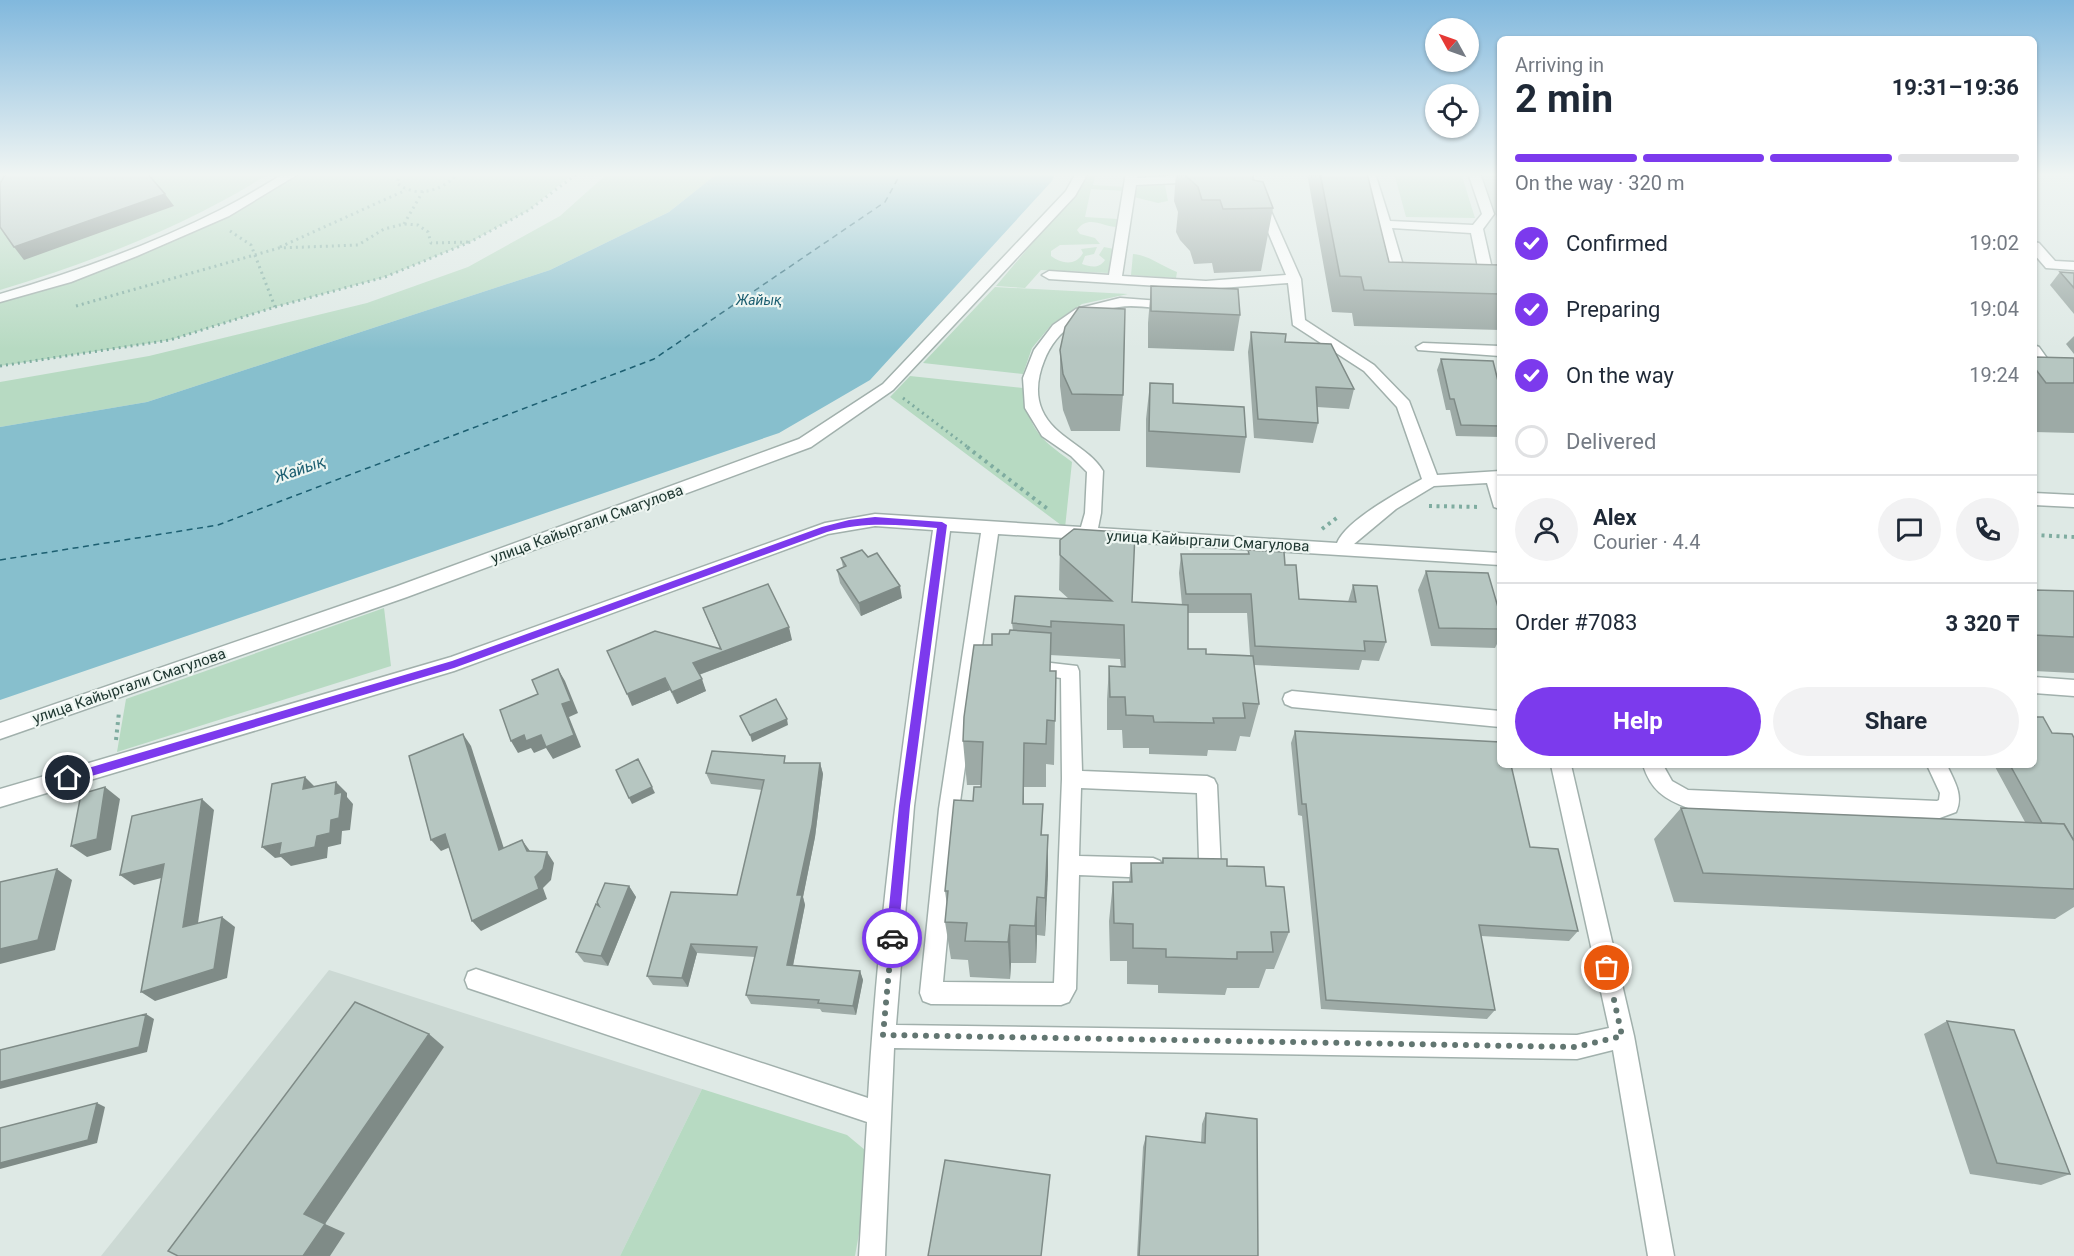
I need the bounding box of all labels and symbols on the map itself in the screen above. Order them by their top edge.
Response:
north arrow [1425,18,1479,72]
water label: Жайық [735,292,782,308]
water label: Жайық [271,451,328,487]
street label: улица Кайыргали Смагулова [489,481,685,567]
street label: улица Кайыргали Смагулова [1106,527,1310,555]
street label: улица Кайыргали Смагулова [30,644,228,728]
pin [42,752,93,803]
courier [862,908,922,968]
pin [1581,942,1632,993]

